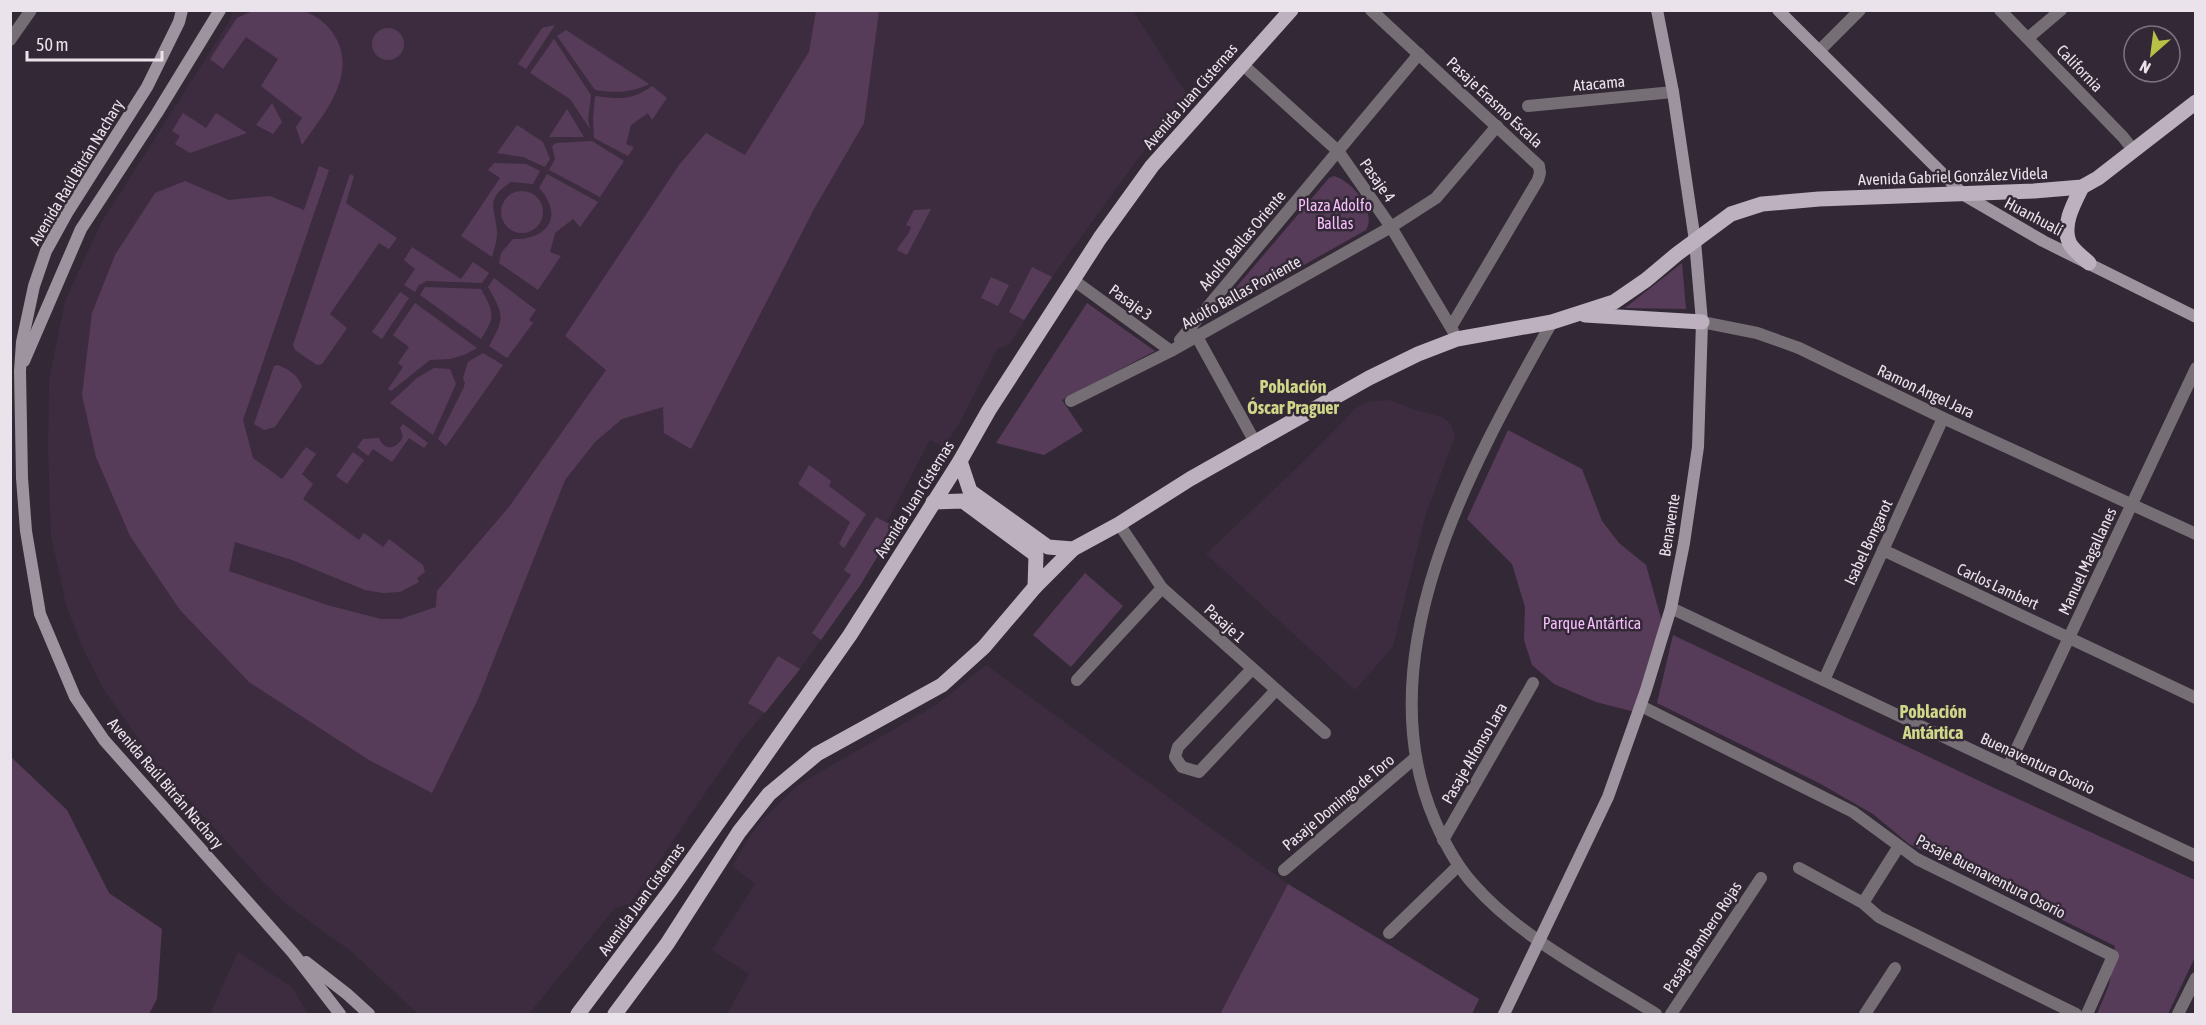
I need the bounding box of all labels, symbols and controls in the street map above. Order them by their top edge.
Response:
scale bar [27,24,162,62]
north arrow [2122,24,2182,84]
text: 50 m [36,34,68,55]
street label: Avenida Juan Cisternas [1139,39,1241,153]
street label: California [2053,41,2107,95]
street label: Pasaje Erasmo Escala [1443,53,1547,152]
text: N [2137,57,2153,77]
street label: Atacama [1572,72,1626,94]
street label: Avenida Raúl Bitrán Nachary [25,96,128,249]
street label: Pasaje 4 [1356,155,1399,206]
street label: Avenida Gabriel González Videla [1858,164,2048,188]
street label: Adolfo Ballas Oriente [1195,186,1289,294]
street label: Huanhualí [2002,193,2066,239]
park label: Plaza Adolfo Ballas [1298,196,1372,232]
street label: Adolfo Ballas Poniente [1178,252,1304,332]
street label: Pasaje 3 [1105,280,1156,324]
street label: Ramon Angel Jara [1874,361,1977,422]
district label: Población Óscar Praguer [1247,376,1340,418]
street label: Avenida Juan Cisternas [871,437,957,561]
street label: Benavente [1655,492,1683,558]
street label: Isabel Bongarot [1840,496,1897,588]
street label: Manuel Magallanes [2054,504,2121,618]
street label: Carlos Lambert [1954,559,2042,613]
street label: Pasaje 1 [1200,600,1249,647]
park label: Parque Antártica [1543,614,1641,633]
street label: Pasaje Alfonso Lara [1438,699,1511,807]
district label: Población Antártica [1900,701,1967,743]
street label: Avenida Raúl Bitrán Nachary [104,714,228,853]
street label: Buenaventura Osorio [1978,729,2098,797]
street label: Pasaje Domingo de Toro [1279,750,1398,855]
street label: Pasaje Buenaventura Osorio [1913,830,2069,922]
street label: Avenida Juan Cisternas [594,839,688,959]
street label: Pasaje Bombero Rojas [1659,878,1746,997]

